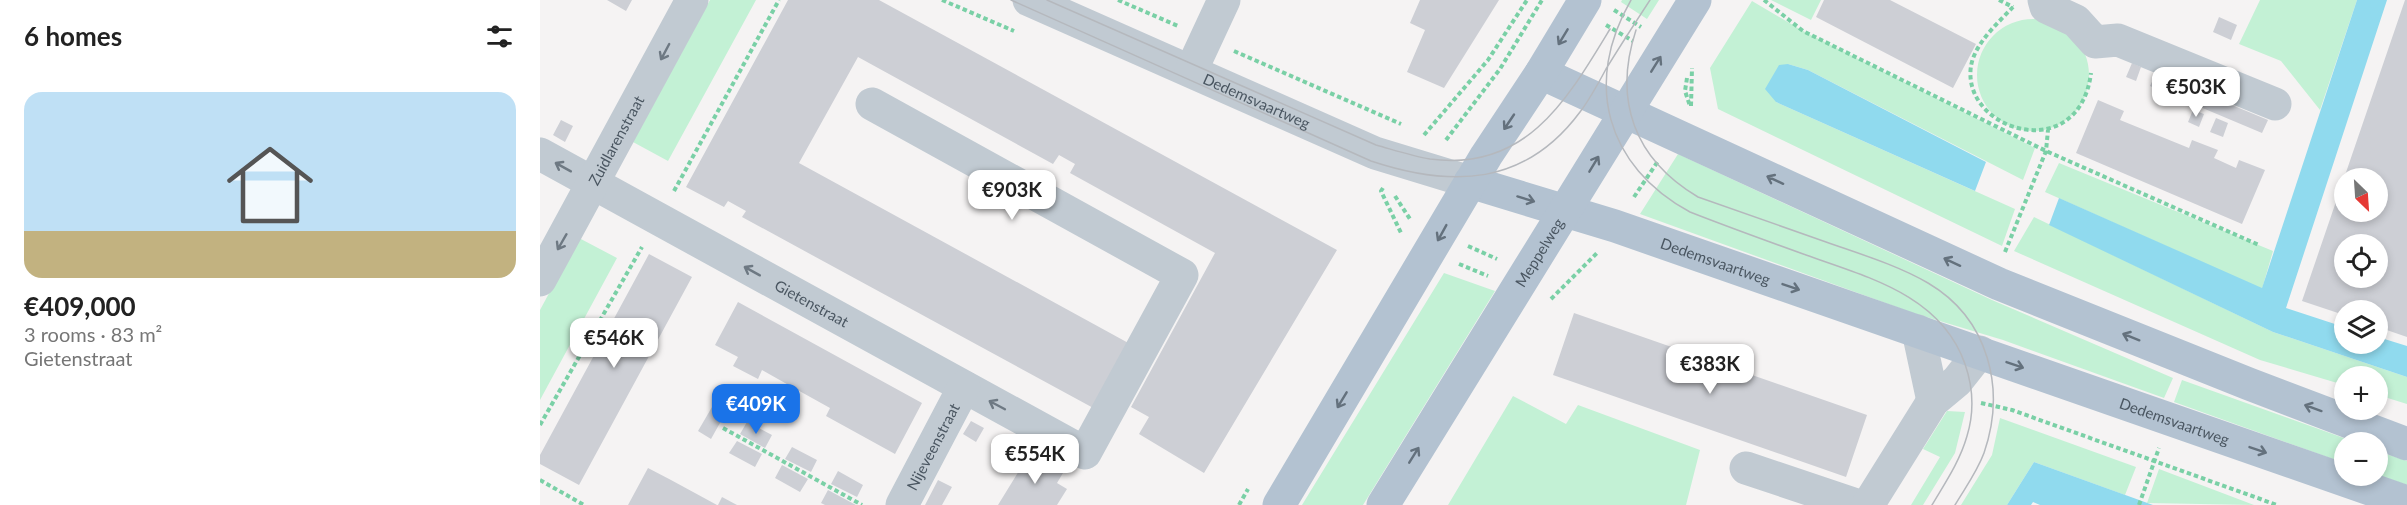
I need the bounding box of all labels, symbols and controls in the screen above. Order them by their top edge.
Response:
text: 6 homes [24,20,122,52]
icon: filters [483,20,516,53]
one-way arrow [1556,28,1568,45]
one-way arrow [659,42,670,60]
one-way arrow [1650,56,1662,73]
pin: €503K [2154,67,2238,118]
street label: Dedemsvaartweg [1200,69,1313,132]
text: €503K [2166,74,2226,98]
street label: Zuidlarenstraat [584,92,648,188]
one-way arrow [1502,113,1514,130]
icon: home [216,131,324,239]
one-way arrow [1588,156,1600,173]
one-way arrow [555,160,572,172]
north arrow [2334,168,2388,222]
map controls [2334,168,2388,486]
pin: €903K [970,170,1054,221]
one-way arrow [1766,174,1784,185]
text: €903K [982,177,1042,201]
one-way arrow [1516,194,1535,205]
street label: Meppelweg [1511,215,1567,290]
one-way arrow [1436,224,1448,241]
one-way arrow [556,232,567,250]
street label: Dedemsvaartweg [1658,234,1773,289]
button: locate [2334,234,2388,288]
one-way arrow [1943,255,1961,267]
one-way arrow [744,265,762,276]
street label: Gietenstraat [772,276,852,331]
one-way arrow [1781,283,1800,294]
text: €409,000 [24,290,136,322]
button: layers [2334,300,2388,354]
pin: €546K [572,318,656,369]
text: 3 rooms · 83 m² [24,322,162,346]
text: €546K [584,325,644,349]
one-way arrow [2123,331,2141,342]
pin: €383K [1668,344,1752,395]
text: Gietenstraat [24,346,133,370]
text: €383K [1680,351,1740,375]
one-way arrow [2005,361,2024,372]
button: + [2334,366,2388,420]
pin: €409K [714,384,798,435]
text: €409K [726,391,786,415]
one-way arrow [1336,391,1348,408]
street label: Dedemsvaartweg [2117,394,2232,448]
one-way arrow [989,399,1006,411]
street label: Nijeveenstraat [903,400,963,493]
one-way arrow [2304,402,2323,413]
button: − [2334,432,2388,486]
pin: €554K [993,434,1077,485]
text: €554K [1005,441,1065,465]
one-way arrow [2248,446,2267,457]
one-way arrow [1408,447,1420,464]

